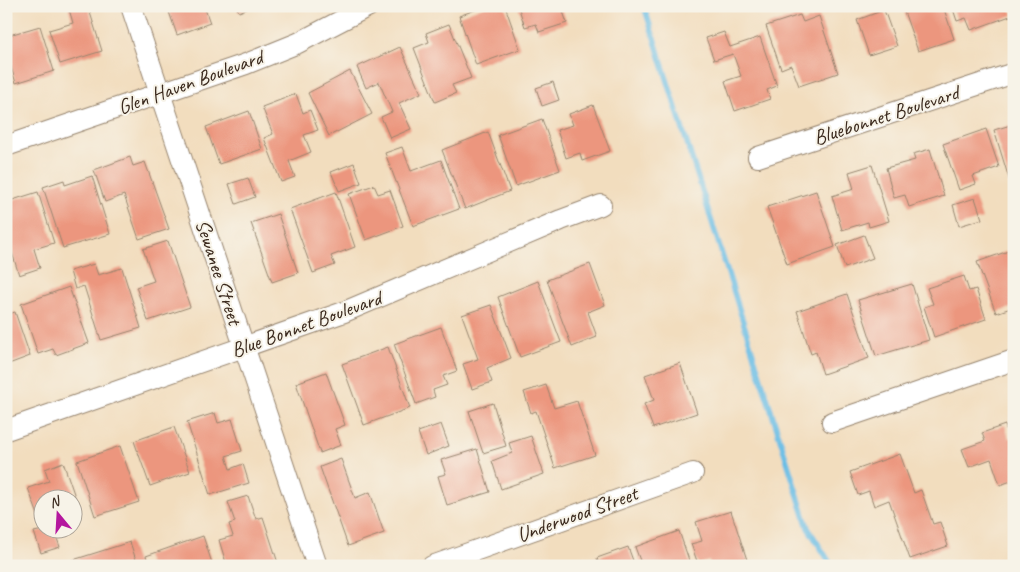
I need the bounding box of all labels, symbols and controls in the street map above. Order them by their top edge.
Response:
street label: Glen Haven Boulevard [114,42,269,120]
street label: Bluebonnet Boulevard [810,78,965,151]
street label: Sewanee Street [190,216,249,330]
street label: Blue Bonnet Boulevard [227,283,388,363]
street label: Underwood Street [513,479,643,548]
north arrow [32,490,82,540]
text: N [47,492,63,512]

